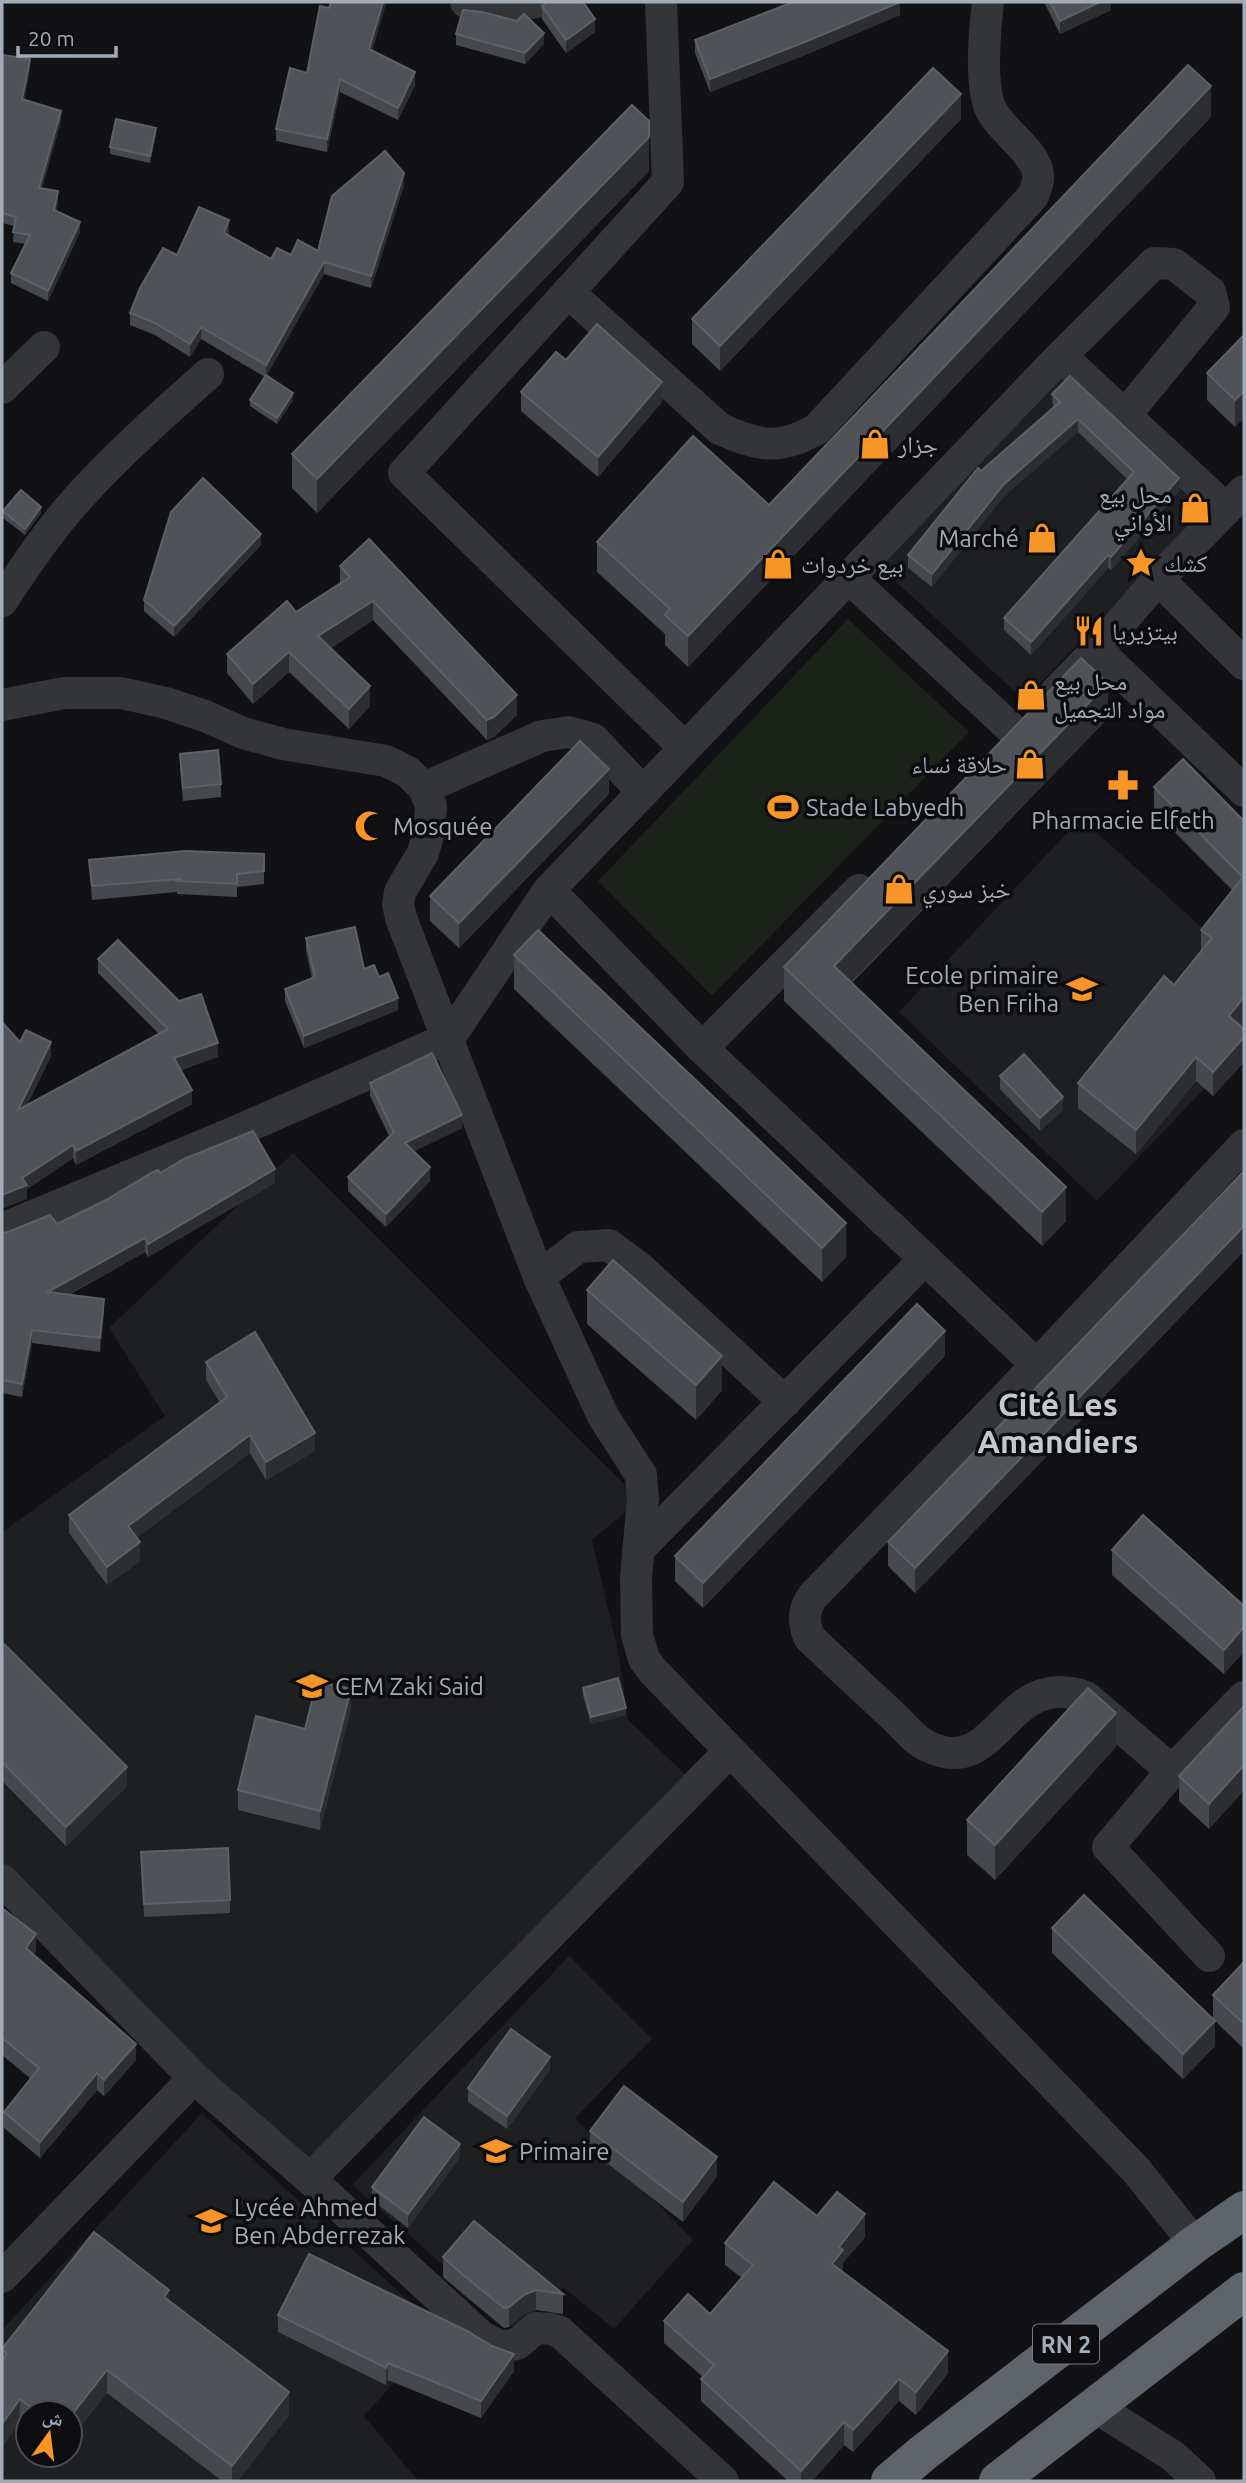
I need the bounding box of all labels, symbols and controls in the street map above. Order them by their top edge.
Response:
scale bar [18,14,116,58]
text: 20 m [28,26,75,50]
shop icon: جزار [858,427,892,461]
place label: جزار [897,431,938,458]
place label: محل بيع الأواني [1099,481,1172,542]
shop icon: محل بيع الأواني [1178,491,1212,525]
shop icon: Marché [1025,521,1059,555]
place label: Marché [939,525,1019,552]
place icon: كشك [1124,546,1158,580]
shop icon: بيع خردوات [761,547,795,581]
place label: كشك [1164,550,1208,577]
place label: بيع خردوات [801,551,904,580]
restaurant icon: بيتزيريا [1072,614,1106,648]
place label: بيتزيريا [1112,618,1178,645]
place label: محل بيع مواد التجميل [1054,668,1165,724]
shop icon: محل بيع مواد التجميل [1014,678,1048,712]
shop icon: حلاقة نساء [1013,747,1047,781]
place label: حلاقة نساء [912,751,1007,778]
pharmacy icon: Pharmacie Elfeth [1106,768,1140,802]
sports icon: Stade Labyedh [766,790,800,824]
place label: Stade Labyedh [806,794,964,821]
place label: Pharmacie Elfeth [1031,807,1215,834]
mosque icon: Mosquée [353,809,387,843]
place label: Mosquée [393,813,493,840]
shop icon: خبز سوري [882,872,916,906]
place label: خبز سوري [922,876,1011,909]
place label: Ecole primaire Ben Friha [905,962,1059,1017]
school or university icon: Ecole primaire Ben Friha [1065,972,1099,1006]
district label: Cité Les Amandiers [978,1386,1138,1459]
school or university icon: CEM Zaki Said [295,1669,329,1703]
place label: CEM Zaki Said [335,1673,484,1700]
school or university icon: Primaire [479,2134,513,2168]
place label: Primaire [519,2138,609,2165]
place label: Lycée Ahmed Ben Abderrezak [234,2194,405,2249]
school or university icon: Lycée Ahmed Ben Abderrezak [194,2204,228,2238]
road number: RN 2 [1033,2324,1099,2364]
north arrow [14,2399,84,2469]
text: ش [40,2404,66,2432]

